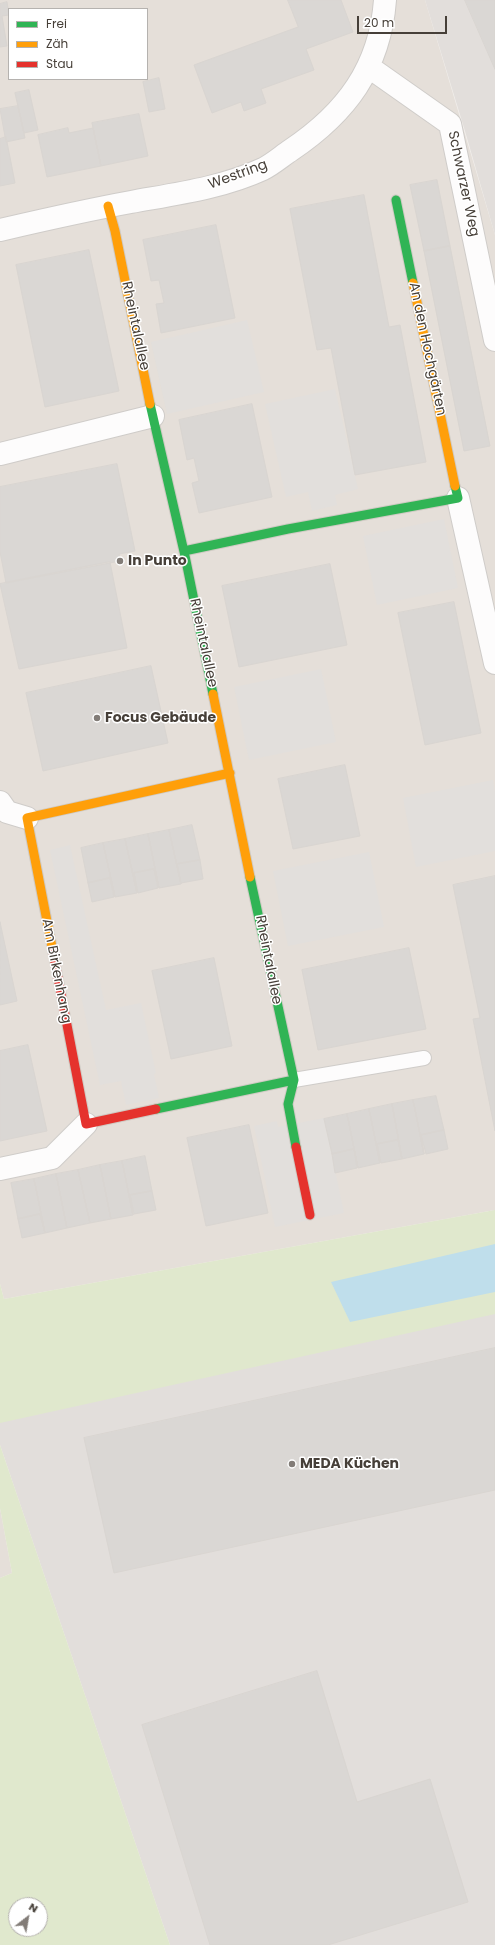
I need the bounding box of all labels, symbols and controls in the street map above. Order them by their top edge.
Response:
legend [8,8,148,80]
scale bar [359,8,449,34]
text: 20 m [364,14,394,31]
text: Frei [46,15,67,32]
text: Zäh [46,35,68,52]
text: Stau [46,55,73,72]
street label: Schwarzer Weg [444,130,482,238]
street label: Westring [206,157,270,193]
street label: Rheintalallee [117,280,153,372]
street label: An den Hochgärten [405,281,449,417]
place label: In Punto [128,553,187,569]
marker: In Punto [115,556,125,566]
street label: Rheintalallee [185,597,221,689]
place label: Focus Gebäude [105,710,216,726]
marker: Focus Gebäude [92,713,102,723]
street label: Rheintalallee [251,914,285,1006]
street label: Am Birkenhang [38,917,74,1025]
place label: MEDA Küchen [300,1456,399,1472]
marker: MEDA Küchen [287,1459,297,1469]
north arrow [8,1897,48,1937]
text: N [26,1899,41,1917]

